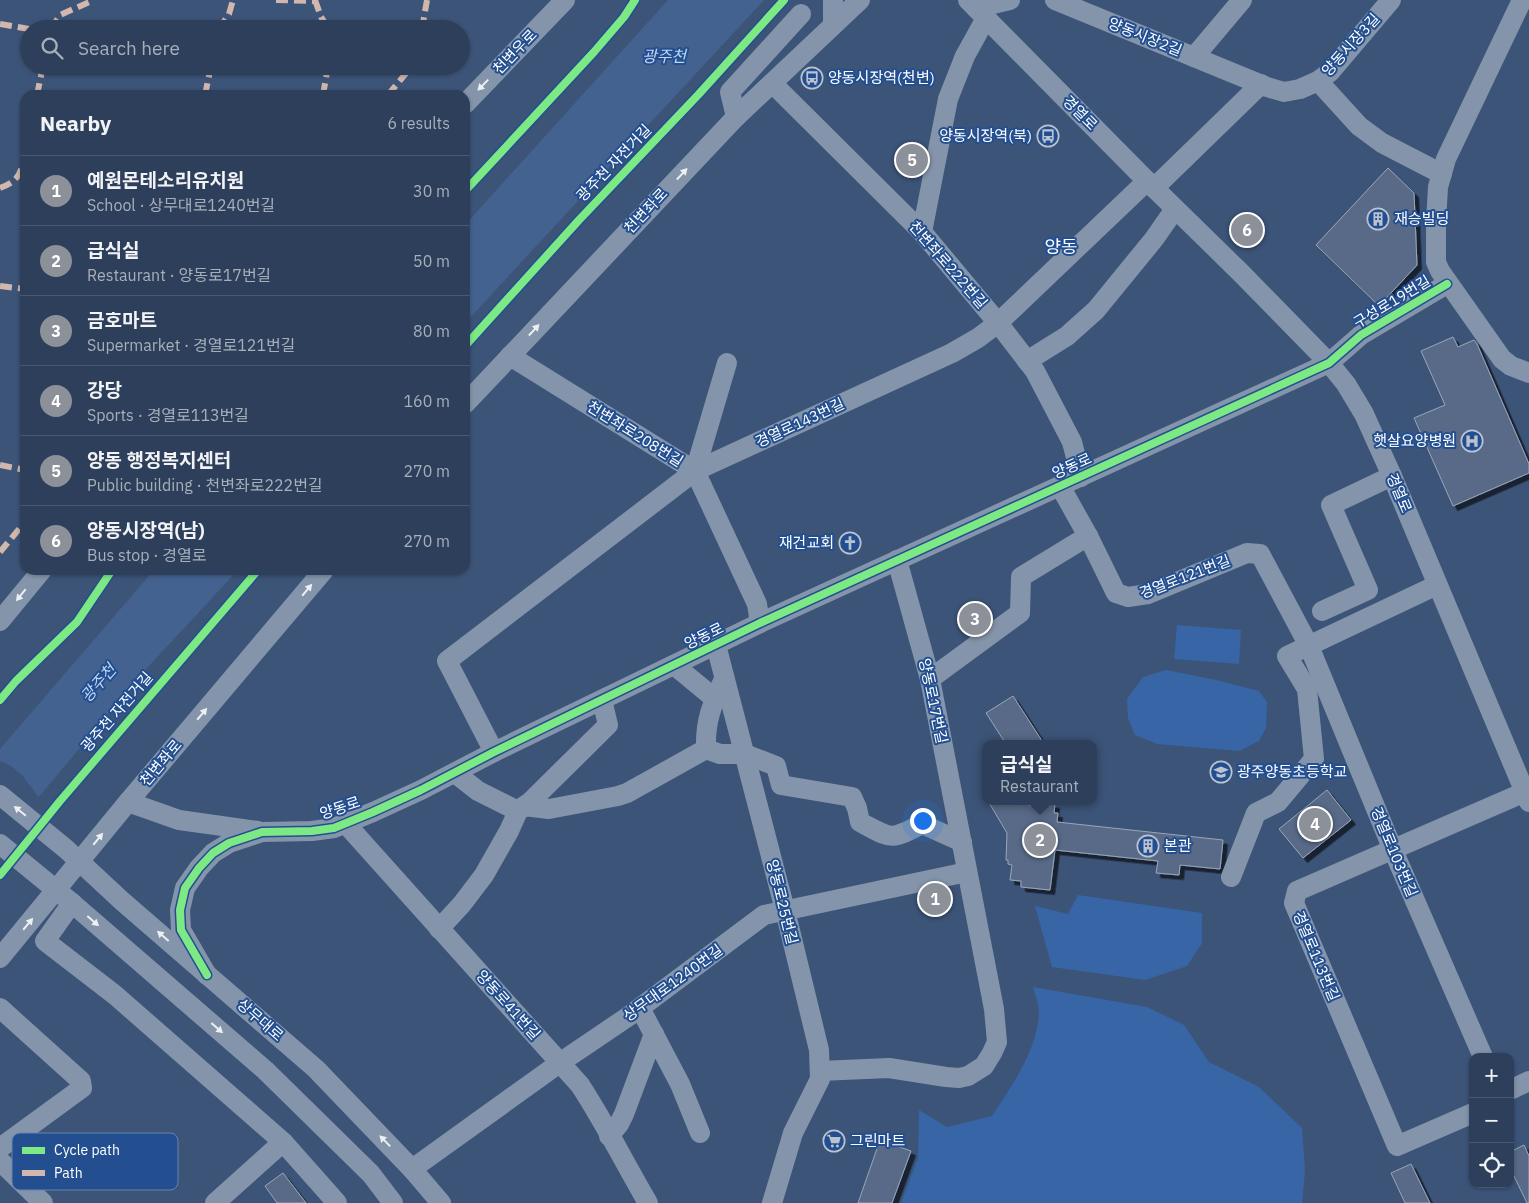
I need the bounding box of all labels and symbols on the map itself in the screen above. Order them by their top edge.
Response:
street label: 양동시장3길 [1317,9,1384,80]
street label: 양동시장2길 [1105,13,1185,60]
street label: 천변우로 [489,25,541,78]
water label: 광주천 [642,46,688,66]
bus stop icon: 양동시장역(천변) [800,66,824,90]
place label: 양동시장역(천변) [828,68,935,87]
one-way arrow [477,79,489,91]
street label: 경열로 [1059,91,1102,134]
street label: 광주천 자전거길 [572,120,655,205]
bus stop icon: 양동시장역(북) [1036,124,1060,148]
place label: 양동시장역(북) [939,126,1032,145]
pin: 5 [896,141,928,179]
one-way arrow [676,168,688,180]
street label: 천변좌로 [620,184,671,237]
building icon: 재승빌딩 [1366,207,1390,231]
place label: 재승빌딩 [1394,209,1449,228]
pin: 6 [1231,211,1263,249]
street label: 천변좌로222번길 [905,217,992,312]
district label: 양동 [1044,235,1078,258]
street label: 구성로19번길 [1350,271,1434,332]
one-way arrow [528,324,540,336]
street label: 경열로143번길 [752,394,847,451]
street label: 천변좌로208번길 [584,396,687,471]
hospital icon: 햇살요양병원 [1460,429,1484,453]
place label: 햇살요양병원 [1373,431,1456,450]
street label: 양동로 [1049,448,1095,483]
street label: 경열로 [1383,470,1416,516]
church icon: 재건교회 [838,531,862,555]
place label: 재건교회 [779,533,834,552]
street label: 경열로121번길 [1137,550,1233,603]
one-way arrow [301,584,312,596]
one-way arrow [15,589,26,602]
pin: 3 [959,600,991,638]
street label: 양동로 [681,618,727,653]
street label: 양동로17번길 [915,656,952,745]
water label: 광주천 [76,658,122,706]
street label: 광주천 자전거길 [77,668,157,756]
one-way arrow [196,708,207,720]
street label: 천변좌로 [136,735,186,790]
school or university icon: 광주양동초등학교 [1209,760,1233,784]
place label: 광주양동초등학교 [1237,762,1347,781]
street label: 양동로 [317,792,362,823]
street label: 경열로103번길 [1367,804,1422,900]
one-way arrow [13,805,26,816]
pin: 4 [1299,805,1331,843]
your location [910,808,936,834]
pin: 2 [1024,821,1056,859]
one-way arrow [92,833,103,846]
building icon: 본관 [1136,834,1160,858]
place label: 본관 [1164,836,1192,855]
street label: 양동로25번길 [763,857,802,946]
pin: 1 [919,880,951,918]
street label: 경열로113번길 [1289,908,1344,1004]
one-way arrow [87,916,100,927]
one-way arrow [22,918,33,930]
one-way arrow [157,930,169,942]
street label: 상무대로1240번길 [619,940,726,1025]
street label: 양동로41번길 [472,966,545,1043]
street label: 상무대로 [233,994,287,1045]
one-way arrow [210,1022,223,1033]
supermarket icon: 그린마트 [822,1129,846,1153]
place label: 그린마트 [850,1131,905,1150]
legend [12,1133,178,1190]
one-way arrow [379,1135,391,1147]
text: Cycle path [54,1141,120,1159]
text: Path [54,1164,83,1182]

